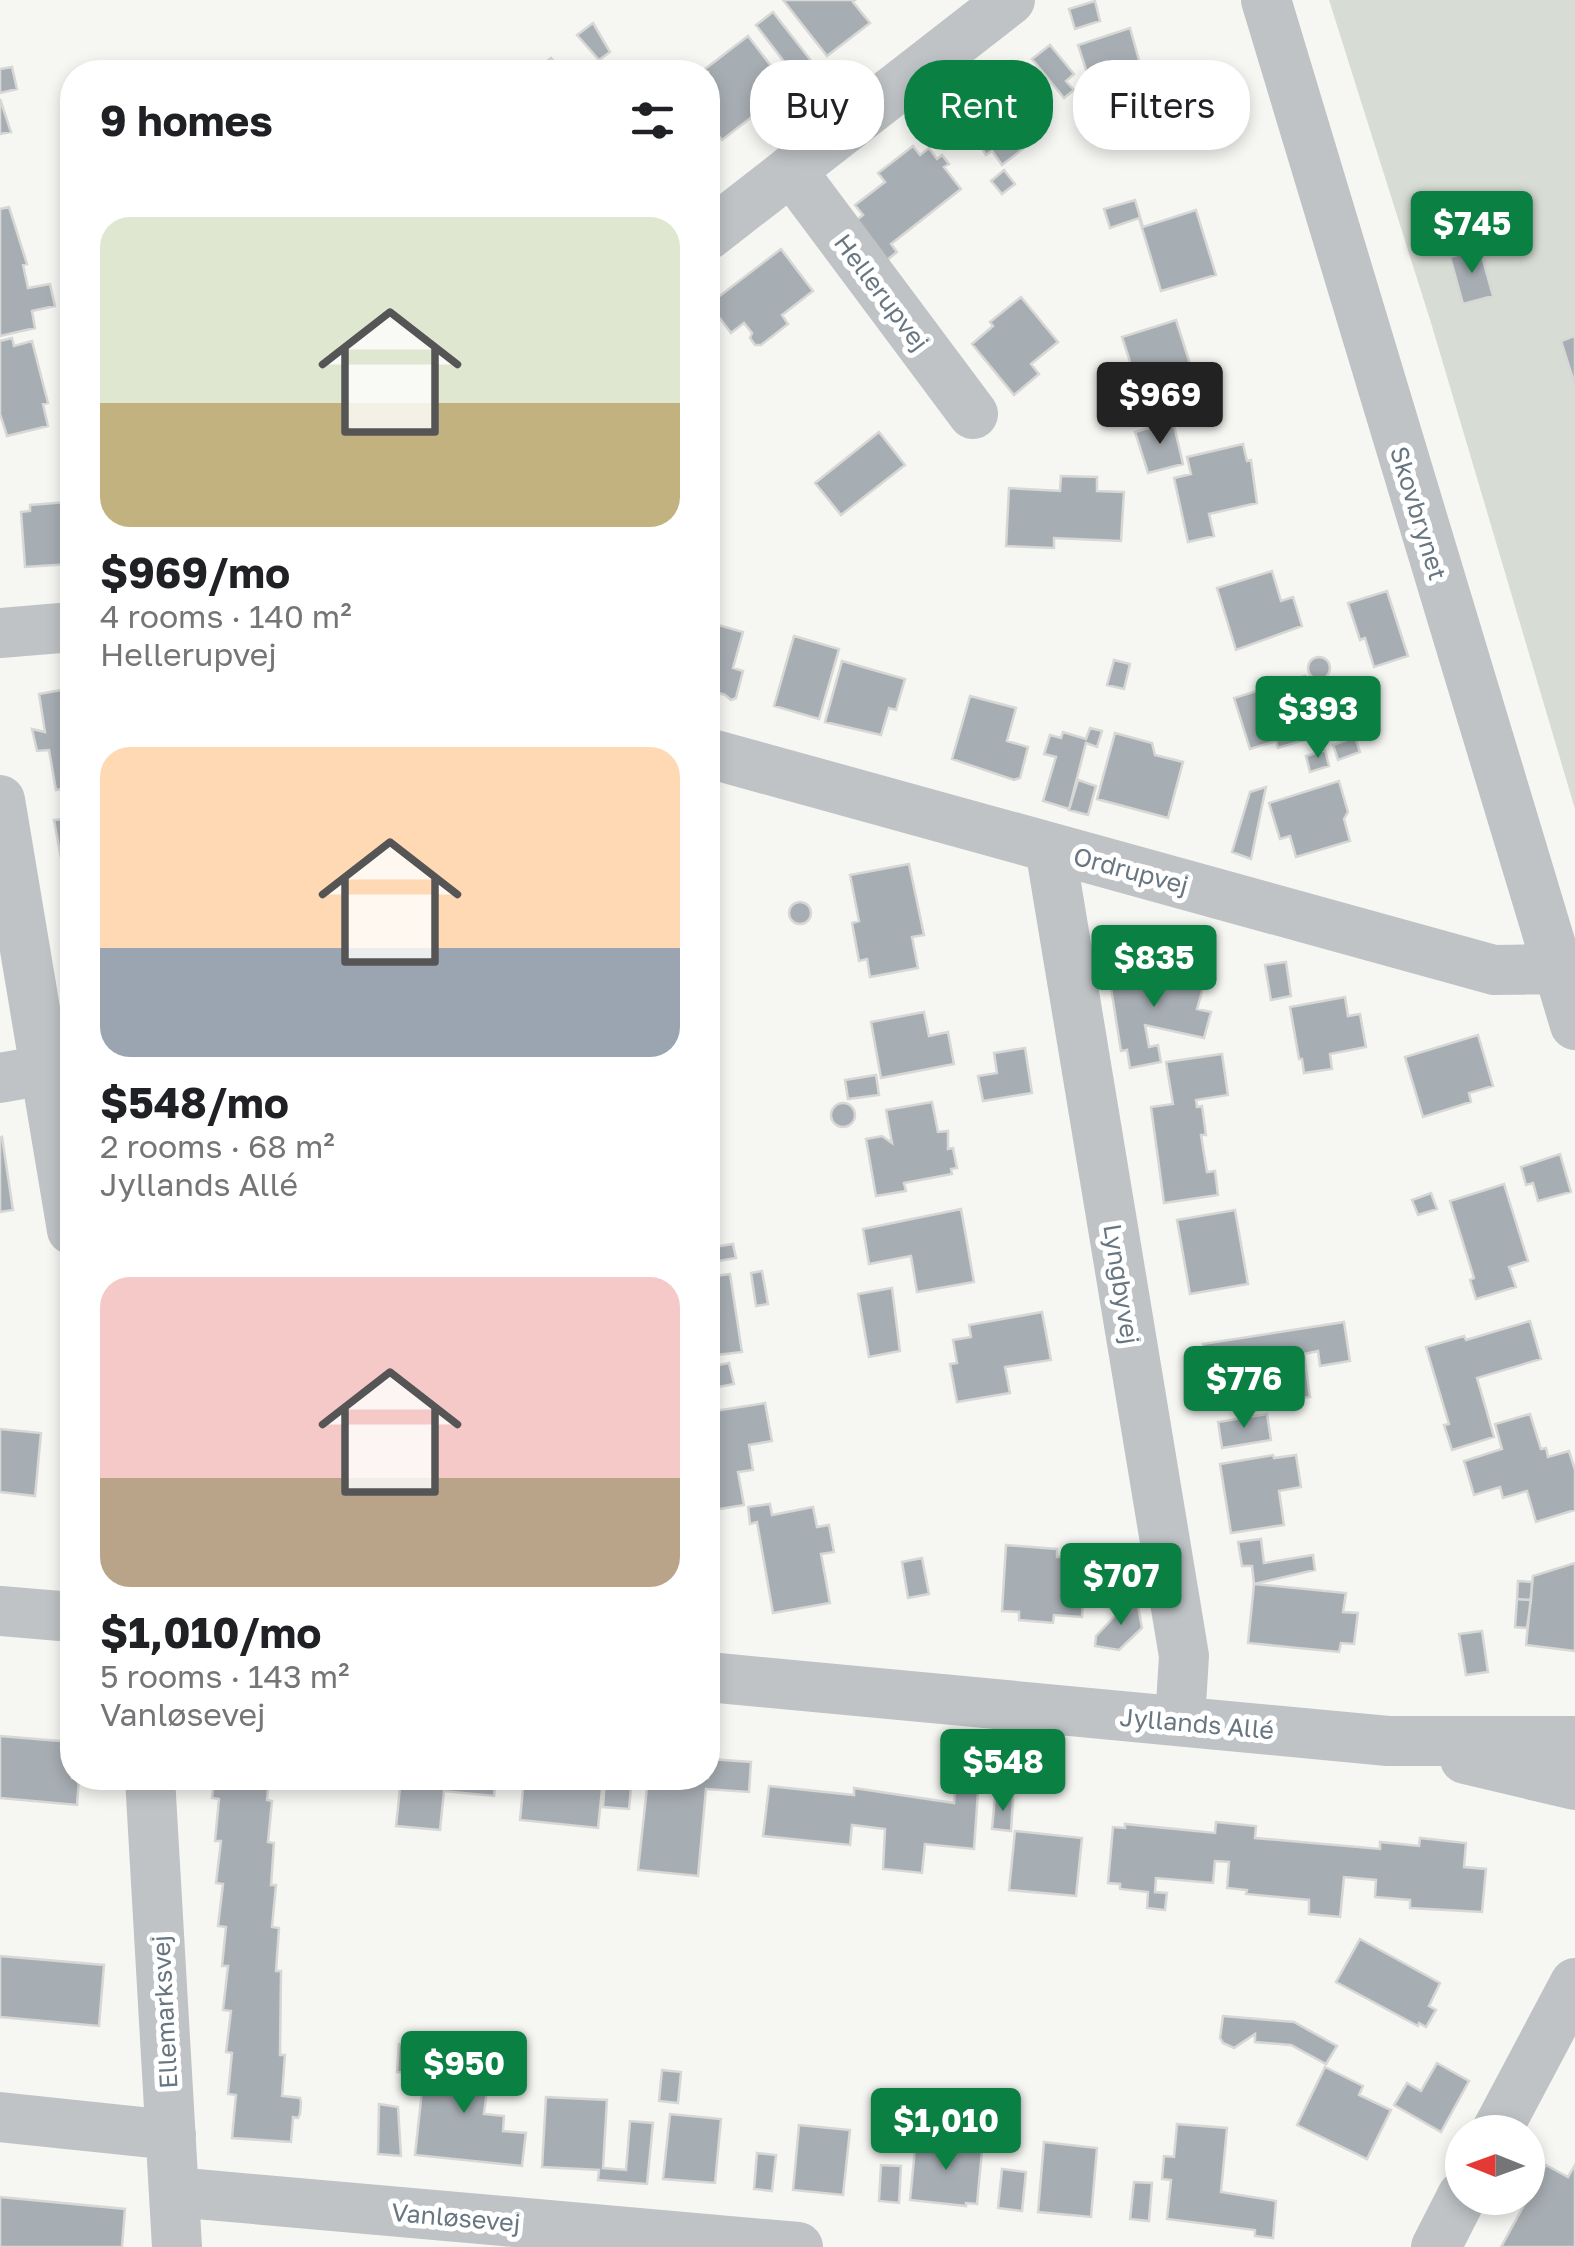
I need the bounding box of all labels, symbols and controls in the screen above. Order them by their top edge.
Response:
chip: Buy [750,60,884,150]
chip: Rent [904,60,1053,150]
chip: Filters [1073,60,1250,150]
icon: filters [625,93,680,148]
text: 9 homes [100,95,273,145]
pin: $745 [1413,191,1531,276]
text: $745 [1433,204,1511,242]
street label: Hellerupvej [828,227,936,357]
icon: home [300,282,480,462]
pin: $969 [1101,362,1219,447]
text: $969 [1119,375,1201,413]
street label: Skovbrynet [1384,443,1454,583]
text: $969/mo [100,547,290,597]
text: 4 rooms · 140 m² [100,597,352,635]
text: Hellerupvej [100,635,277,673]
pin: $393 [1259,676,1377,761]
text: $393 [1278,689,1358,727]
icon: home [300,812,480,992]
street label: Ordrupvej [1070,840,1192,900]
pin: $835 [1095,925,1213,1010]
text: $835 [1114,938,1194,976]
text: $548/mo [100,1077,289,1127]
text: 2 rooms · 68 m² [100,1127,335,1165]
text: Jyllands Allé [100,1165,298,1203]
street label: Lyngbyvej [1097,1222,1147,1346]
icon: home [300,1342,480,1522]
pin: $776 [1185,1346,1303,1431]
text: $776 [1206,1359,1282,1397]
pin: $707 [1062,1543,1180,1628]
text: $707 [1082,1556,1160,1594]
text: $1,010/mo [100,1607,322,1657]
text: 5 rooms · 143 m² [100,1657,350,1695]
text: Vanløsevej [100,1695,266,1733]
street label: Jyllands Allé [1119,1701,1275,1745]
pin: $548 [944,1729,1062,1814]
text: $548 [962,1742,1044,1780]
street label: Ellemarksvej [145,1935,183,2089]
pin: $950 [405,2031,523,2116]
text: $950 [423,2044,505,2082]
pin: $1,010 [865,2088,1027,2173]
text: $1,010 [893,2101,999,2139]
north arrow [1445,2115,1545,2215]
map controls [1445,2115,1545,2215]
street label: Vanløsevej [390,2196,522,2238]

